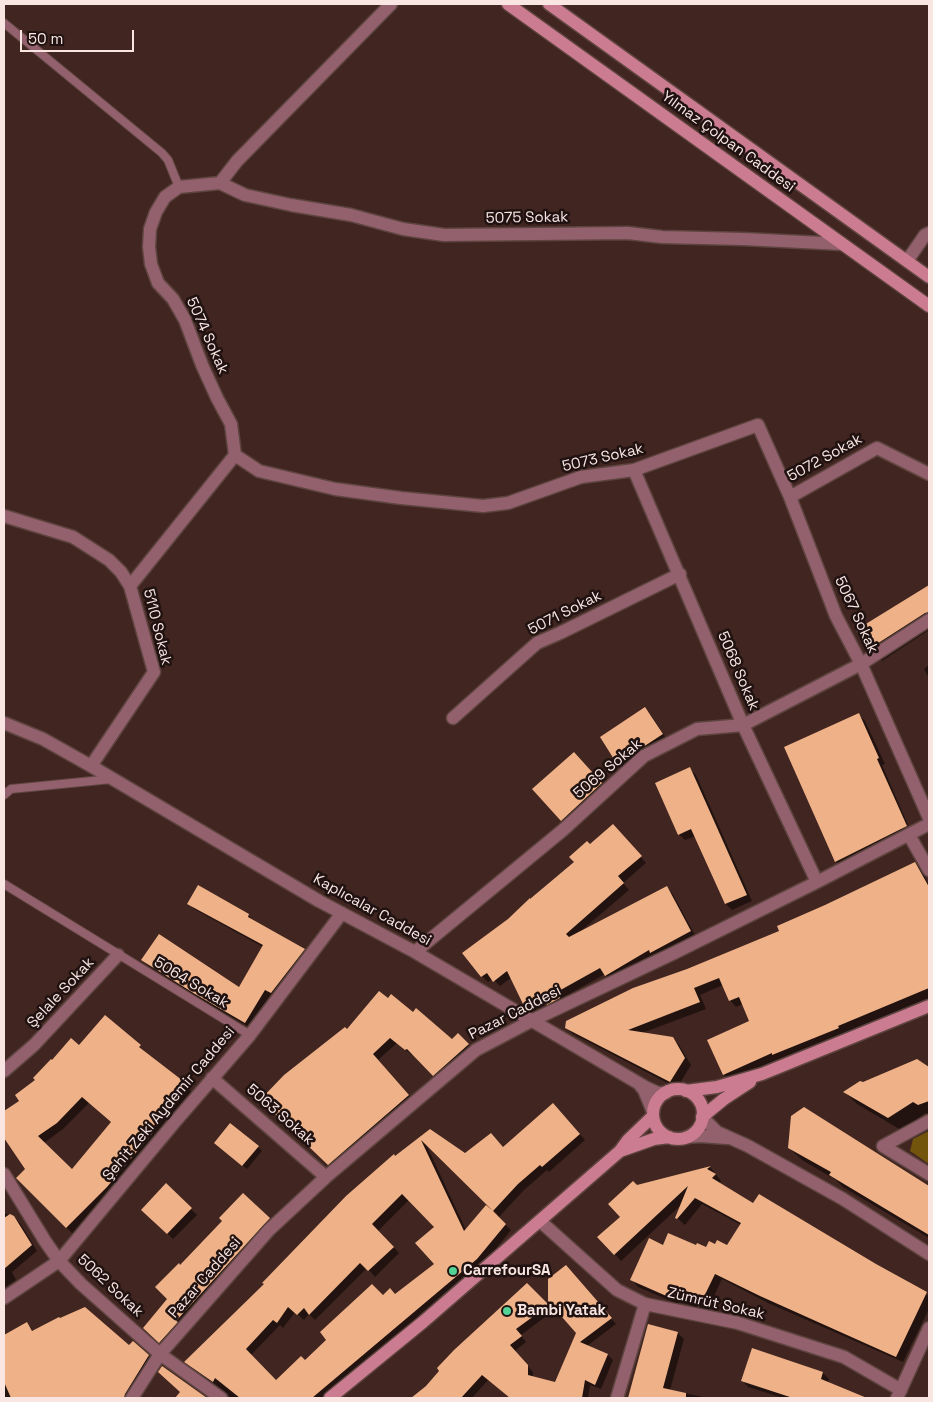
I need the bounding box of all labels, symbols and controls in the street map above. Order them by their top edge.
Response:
scale bar [22,20,136,52]
text: 50 m [28,29,63,48]
street label: Yılmaz Çolpan Caddesi [658,88,798,196]
street label: 5075 Sokak [486,208,568,228]
street label: 5074 Sokak [182,295,232,377]
street label: 5072 Sokak [785,430,865,486]
street label: 5073 Sokak [561,440,645,476]
street label: 5067 Sokak [830,574,882,656]
street label: 5110 Sokak [139,587,175,667]
street label: 5071 Sokak [525,587,605,639]
street label: 5068 Sokak [713,629,763,713]
street label: 5069 Sokak [570,735,646,803]
street label: Kaplıcalar Caddesi [310,870,434,950]
street label: Şelale Sokak [24,954,98,1032]
street label: 5064 Sokak [150,954,232,1012]
street label: Pazar Caddesi [466,982,564,1044]
street label: Şehit Zeki Aydemir Caddesi [99,1023,239,1185]
street label: 5063 Sokak [242,1081,318,1149]
street label: Pazar Caddesi [165,1234,245,1322]
street label: 5062 Sokak [73,1251,147,1321]
place label: CarrefourSA [463,1262,551,1280]
marker: CarrefourSA [447,1265,459,1277]
street label: Zümrüt Sokak [666,1284,766,1324]
place label: Bambi Yatak [517,1302,606,1320]
marker: Bambi Yatak [501,1305,513,1317]

